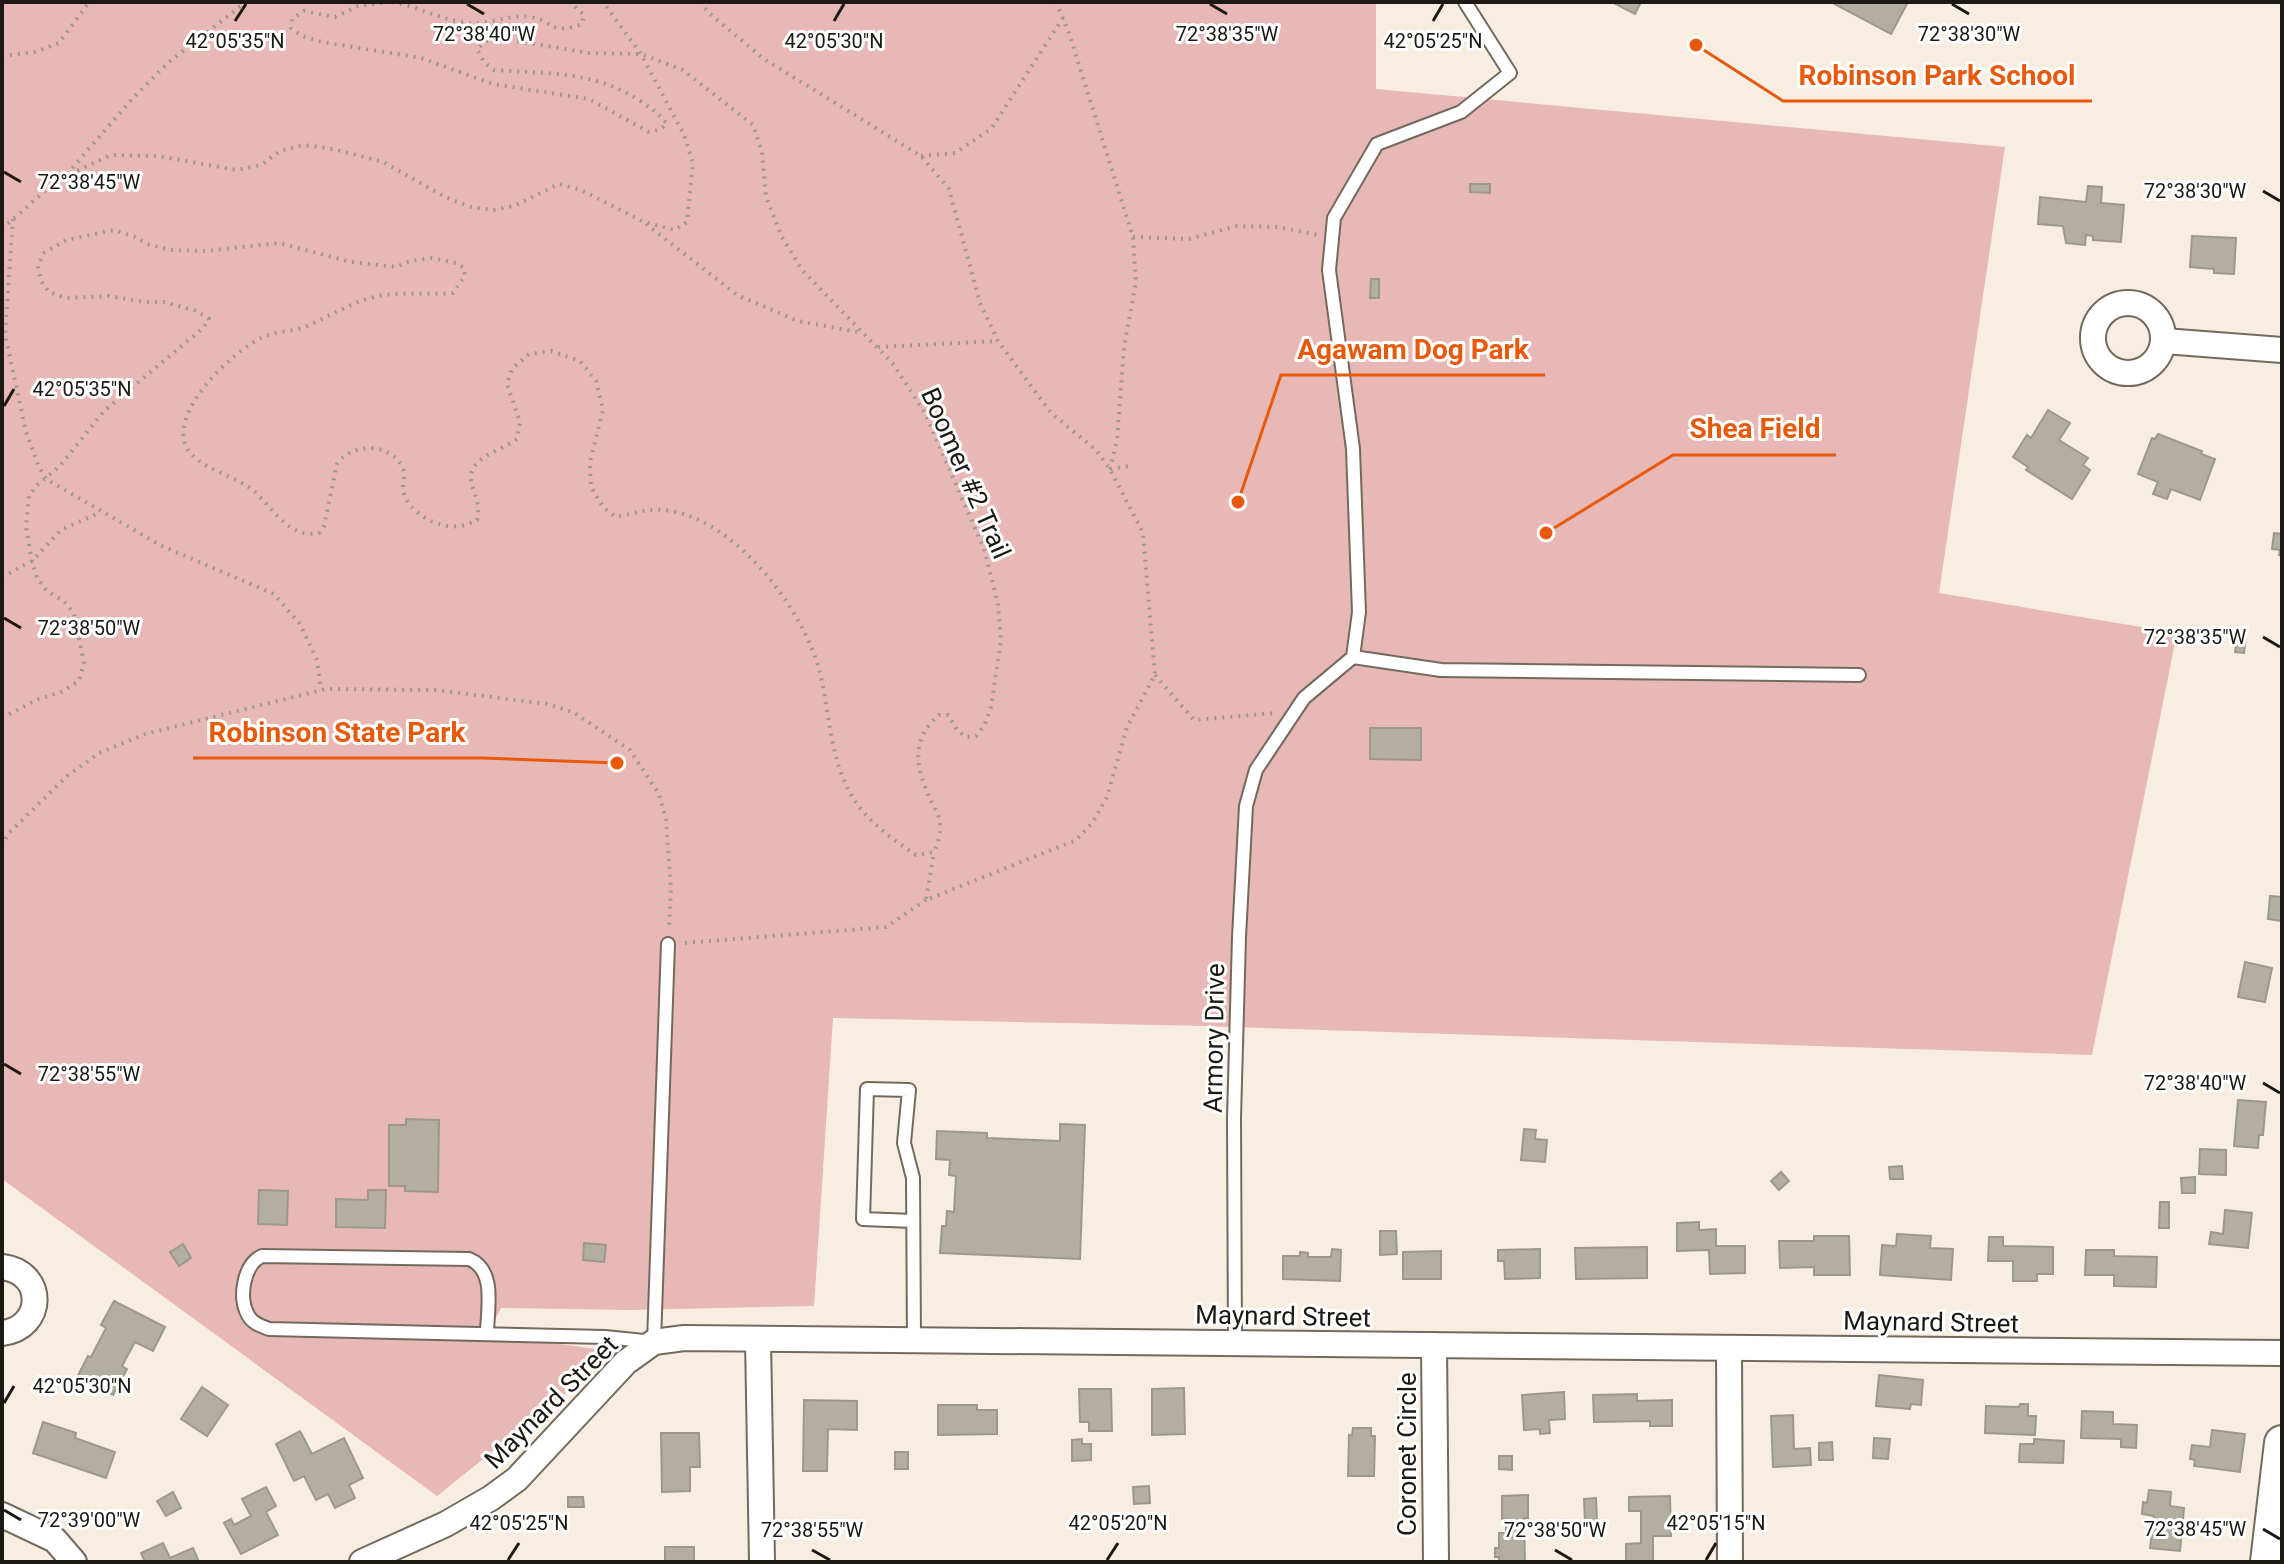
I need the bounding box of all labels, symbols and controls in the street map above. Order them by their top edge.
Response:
text: 72°38'40"W [433,22,536,46]
text: 72°38'35"W [1176,22,1279,46]
text: 72°38'30"W [1918,22,2021,46]
text: 42°05'35"N [185,29,285,53]
text: 42°05'30"N [784,29,884,53]
text: 42°05'25"N [1383,29,1483,53]
callout: Robinson Park School [1783,49,2092,101]
text: Robinson Park School [1798,59,2076,92]
text: 72°38'45"W [38,170,141,194]
text: 72°38'30"W [2144,179,2247,203]
callout: Agawam Dog Park [1281,323,1545,375]
text: Agawam Dog Park [1297,333,1530,366]
text: 42°05'35"N [32,377,132,401]
street label: Boomer #2 Trail [915,383,1017,563]
callout: Shea Field [1673,403,1836,455]
text: Shea Field [1689,412,1821,445]
text: 72°38'50"W [38,616,141,640]
text: 72°38'35"W [2144,625,2247,649]
callout: Robinson State Park [193,706,482,758]
text: Robinson State Park [209,716,466,749]
street label: Armory Drive [1198,963,1230,1113]
text: 72°38'55"W [38,1062,141,1086]
text: 72°38'40"W [2144,1071,2247,1095]
street label: Maynard Street [1195,1299,1371,1333]
street label: Maynard Street [1843,1305,2019,1339]
street label: Maynard Street [478,1329,624,1475]
street label: Coronet Circle [1392,1372,1422,1536]
text: 42°05'30"N [32,1374,132,1398]
text: 72°39'00"W [38,1508,141,1532]
text: 42°05'25"N [469,1511,569,1535]
text: 42°05'20"N [1068,1511,1168,1535]
text: 42°05'15"N [1666,1511,1766,1535]
text: 72°38'45"W [2144,1517,2247,1541]
text: 72°38'55"W [761,1518,864,1542]
text: 72°38'50"W [1504,1518,1607,1542]

